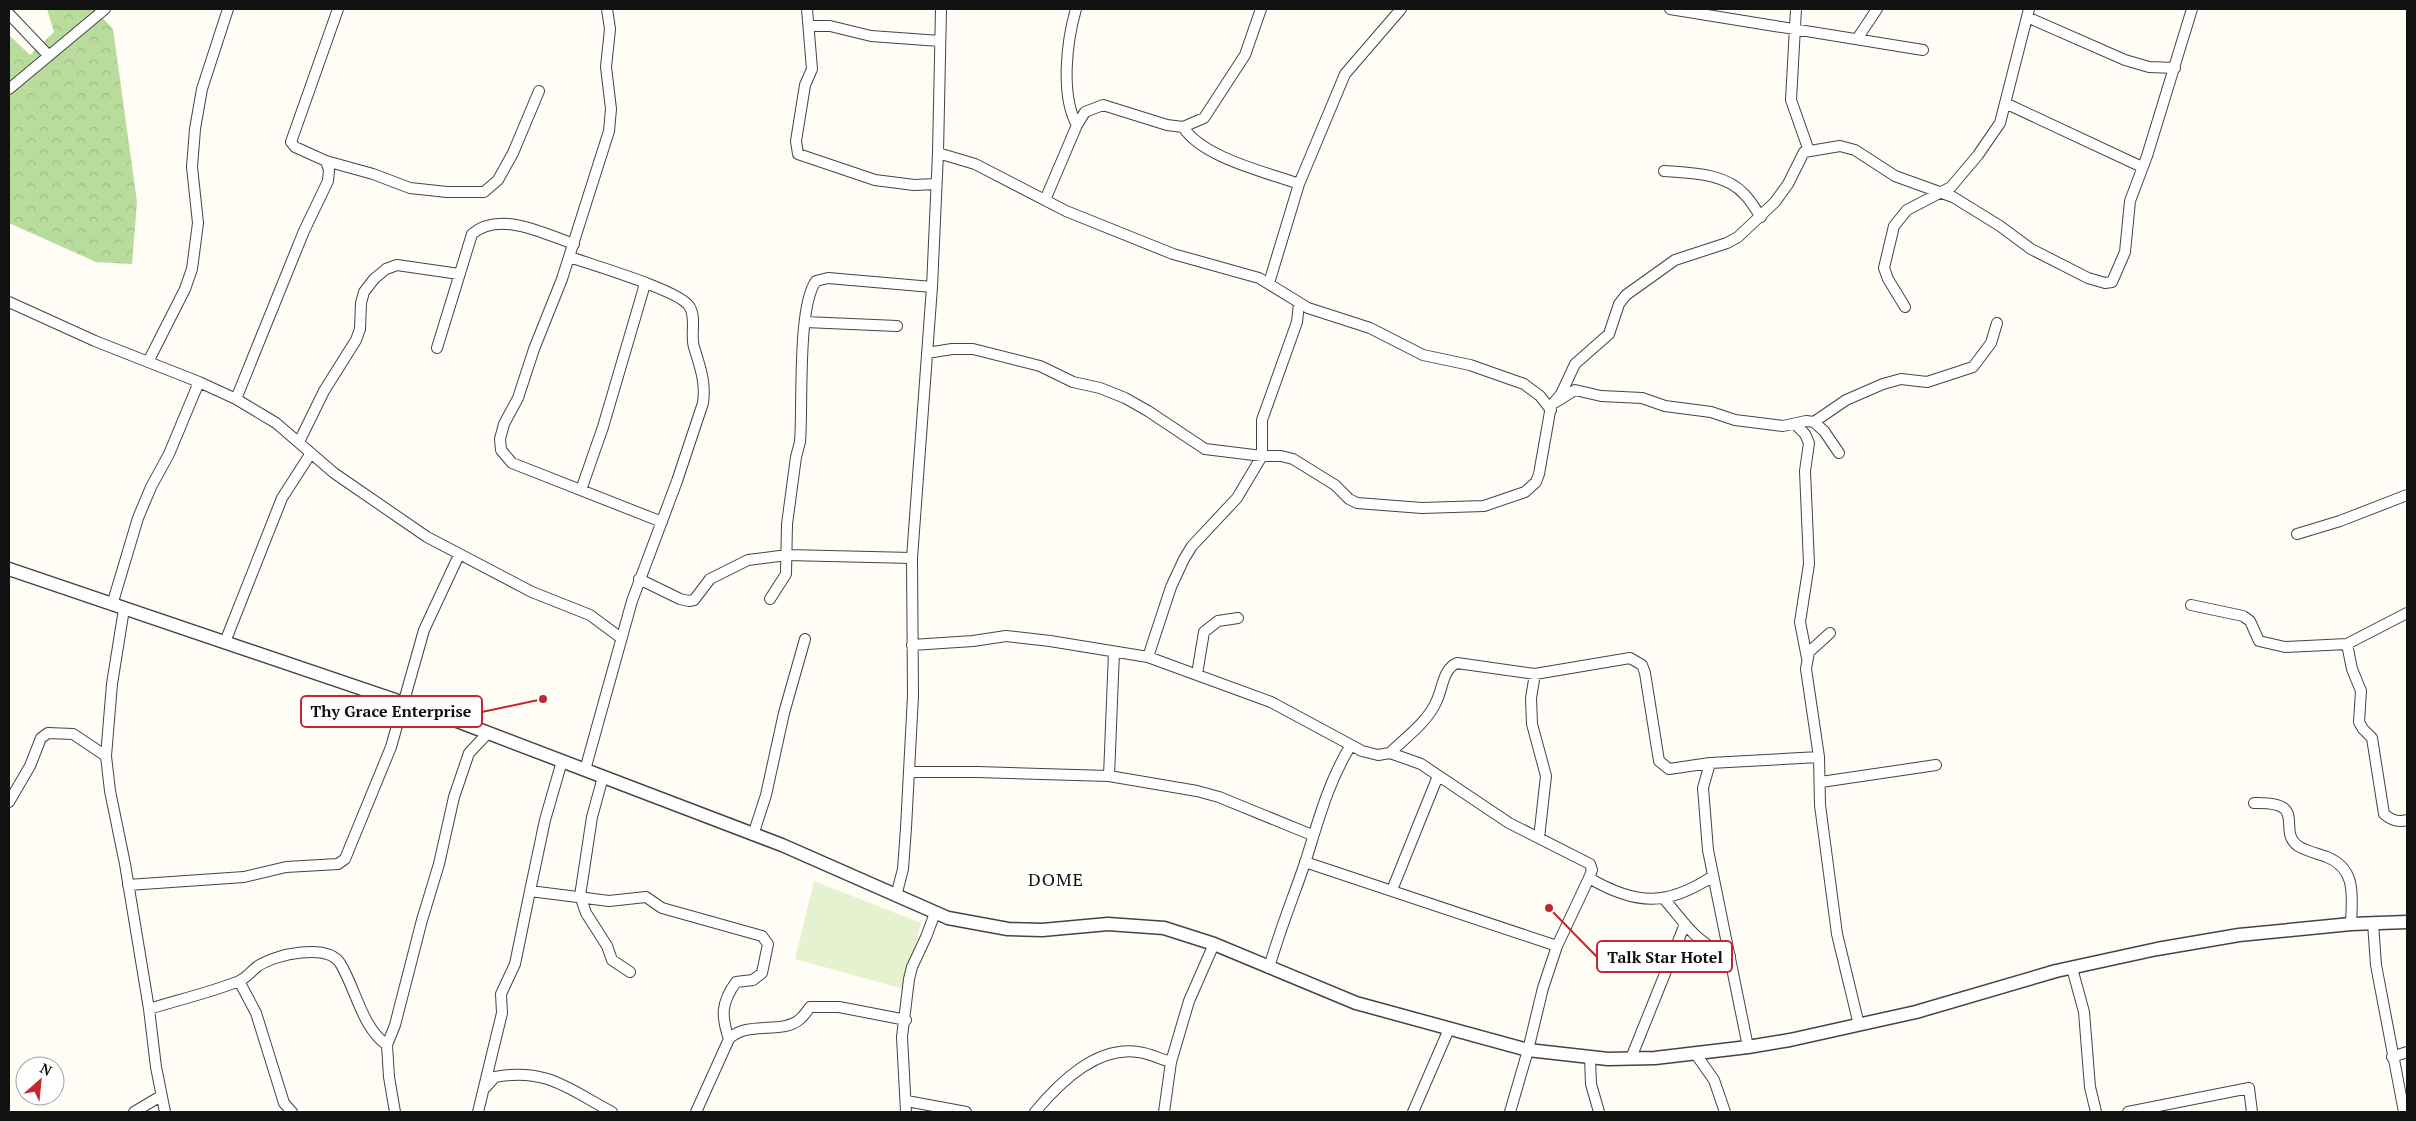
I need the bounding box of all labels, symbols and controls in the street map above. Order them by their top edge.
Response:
callout: Thy Grace Enterprise [301,696,482,727]
text: Thy Grace Enterprise [311,700,472,722]
district label: DOME [1028,867,1084,891]
callout: Talk Star Hotel [1597,941,1732,972]
text: Talk Star Hotel [1607,946,1723,968]
north arrow [15,1056,65,1106]
text: N [37,1058,56,1080]

